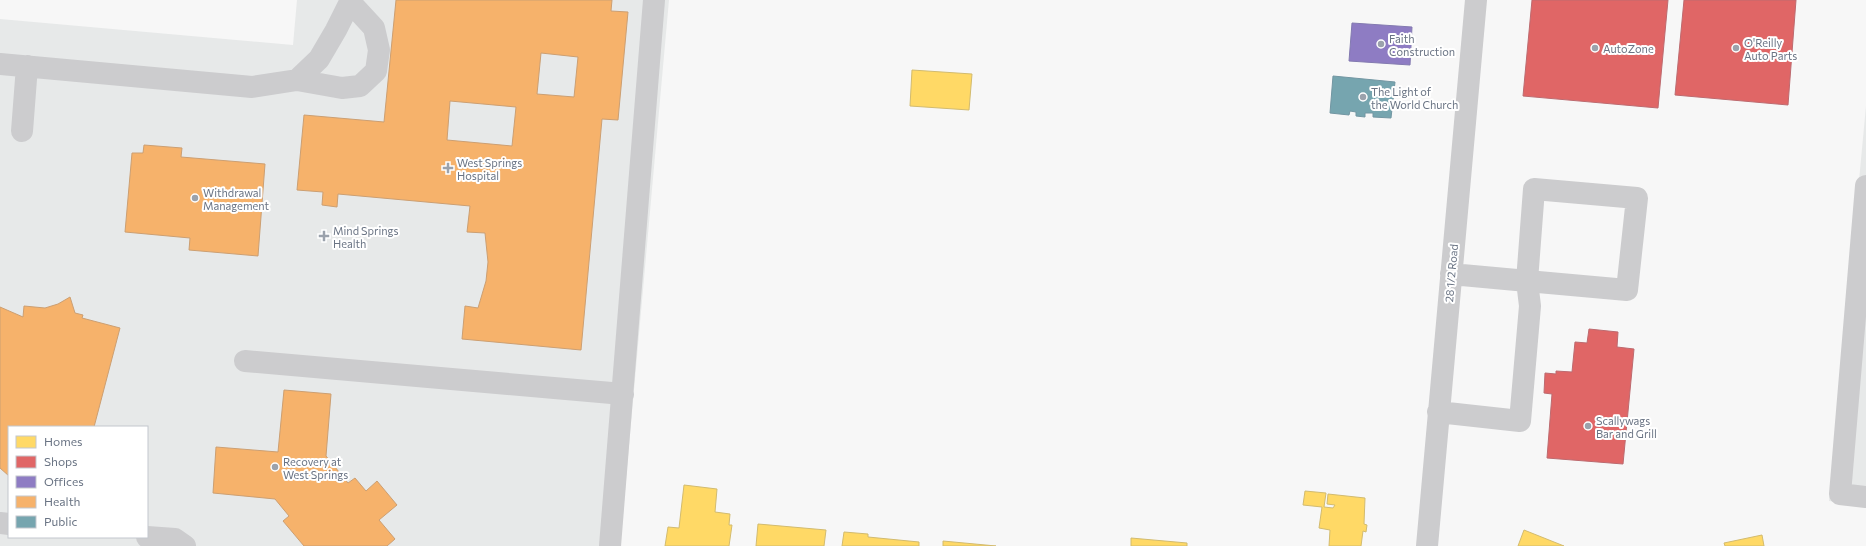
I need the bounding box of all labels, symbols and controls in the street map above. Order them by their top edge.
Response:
place label: Faith Construction [1389,32,1455,58]
place label: O'Reilly Auto Parts [1744,36,1797,62]
marker: Faith Construction [1376,39,1386,49]
place label: AutoZone [1603,42,1654,55]
marker: AutoZone [1590,43,1600,53]
marker: O'Reilly Auto Parts [1731,43,1741,53]
place label: The Light of the World Church [1371,85,1458,111]
marker: The Light of the World Church [1358,92,1368,102]
place label: West Springs Hospital [457,156,522,182]
marker: West Springs Hospital [442,162,454,174]
place label: Withdrawal Management [203,186,270,212]
marker: Withdrawal Management [190,193,200,203]
place label: Mind Springs Health [333,224,399,250]
marker: Mind Springs Health [318,230,330,242]
street label: 28 1/2 Road [1442,243,1460,303]
place label: Scallywags Bar and Grill [1596,414,1657,440]
marker: Scallywags Bar and Grill [1583,421,1593,431]
legend [8,426,148,538]
text: Homes [44,434,82,448]
text: Shops [44,454,78,468]
place label: Recovery at West Springs [283,455,348,481]
marker: Recovery at West Springs [270,462,280,472]
text: Offices [44,474,84,488]
text: Health [44,494,80,508]
text: Public [44,514,77,528]

